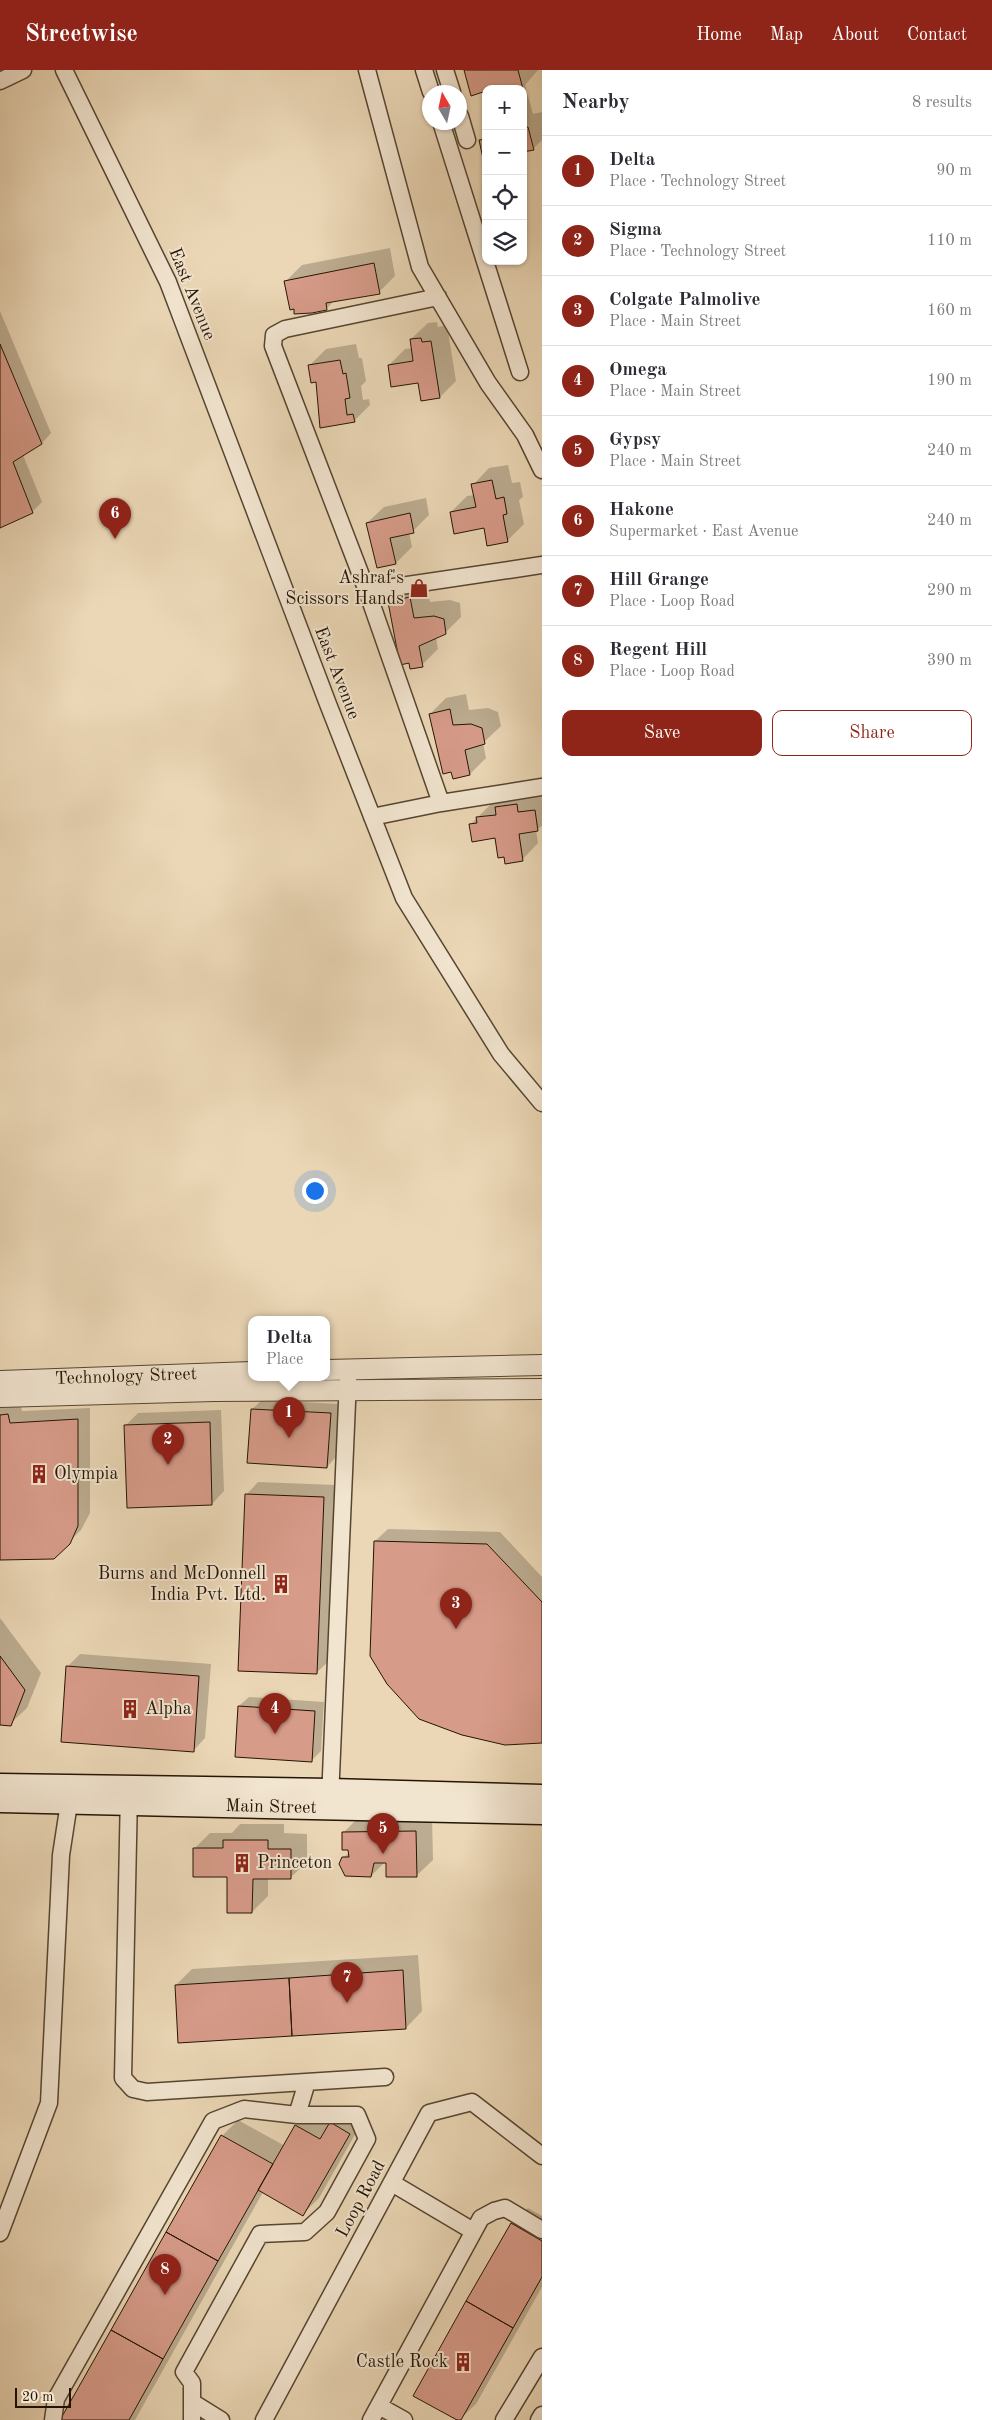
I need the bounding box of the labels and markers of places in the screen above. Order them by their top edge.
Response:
pin: 6 [99,498,131,539]
place label: Ashraf's Scissors Hands [285,569,404,608]
shop icon: Ashraf's Scissors Hands [408,577,430,599]
pin: 1 [273,1397,305,1438]
pin: 2 [152,1424,184,1465]
building icon: Olympia [28,1463,50,1485]
place label: Olympia [54,1465,118,1483]
place label: Burns and McDonnell India Pvt. Ltd. [98,1565,266,1604]
building icon: Burns and McDonnell India Pvt. Ltd. [270,1573,292,1595]
pin: 3 [440,1588,472,1629]
pin: 4 [259,1693,291,1734]
building icon: Alpha [119,1698,141,1720]
place label: Alpha [145,1700,192,1718]
pin: 5 [367,1813,399,1854]
building icon: Princeton [231,1852,253,1874]
place label: Princeton [257,1854,333,1872]
pin: 7 [331,1962,363,2003]
pin: 8 [149,2254,181,2295]
building icon: Castle Rock [452,2351,474,2373]
place label: Castle Rock [356,2353,448,2371]

